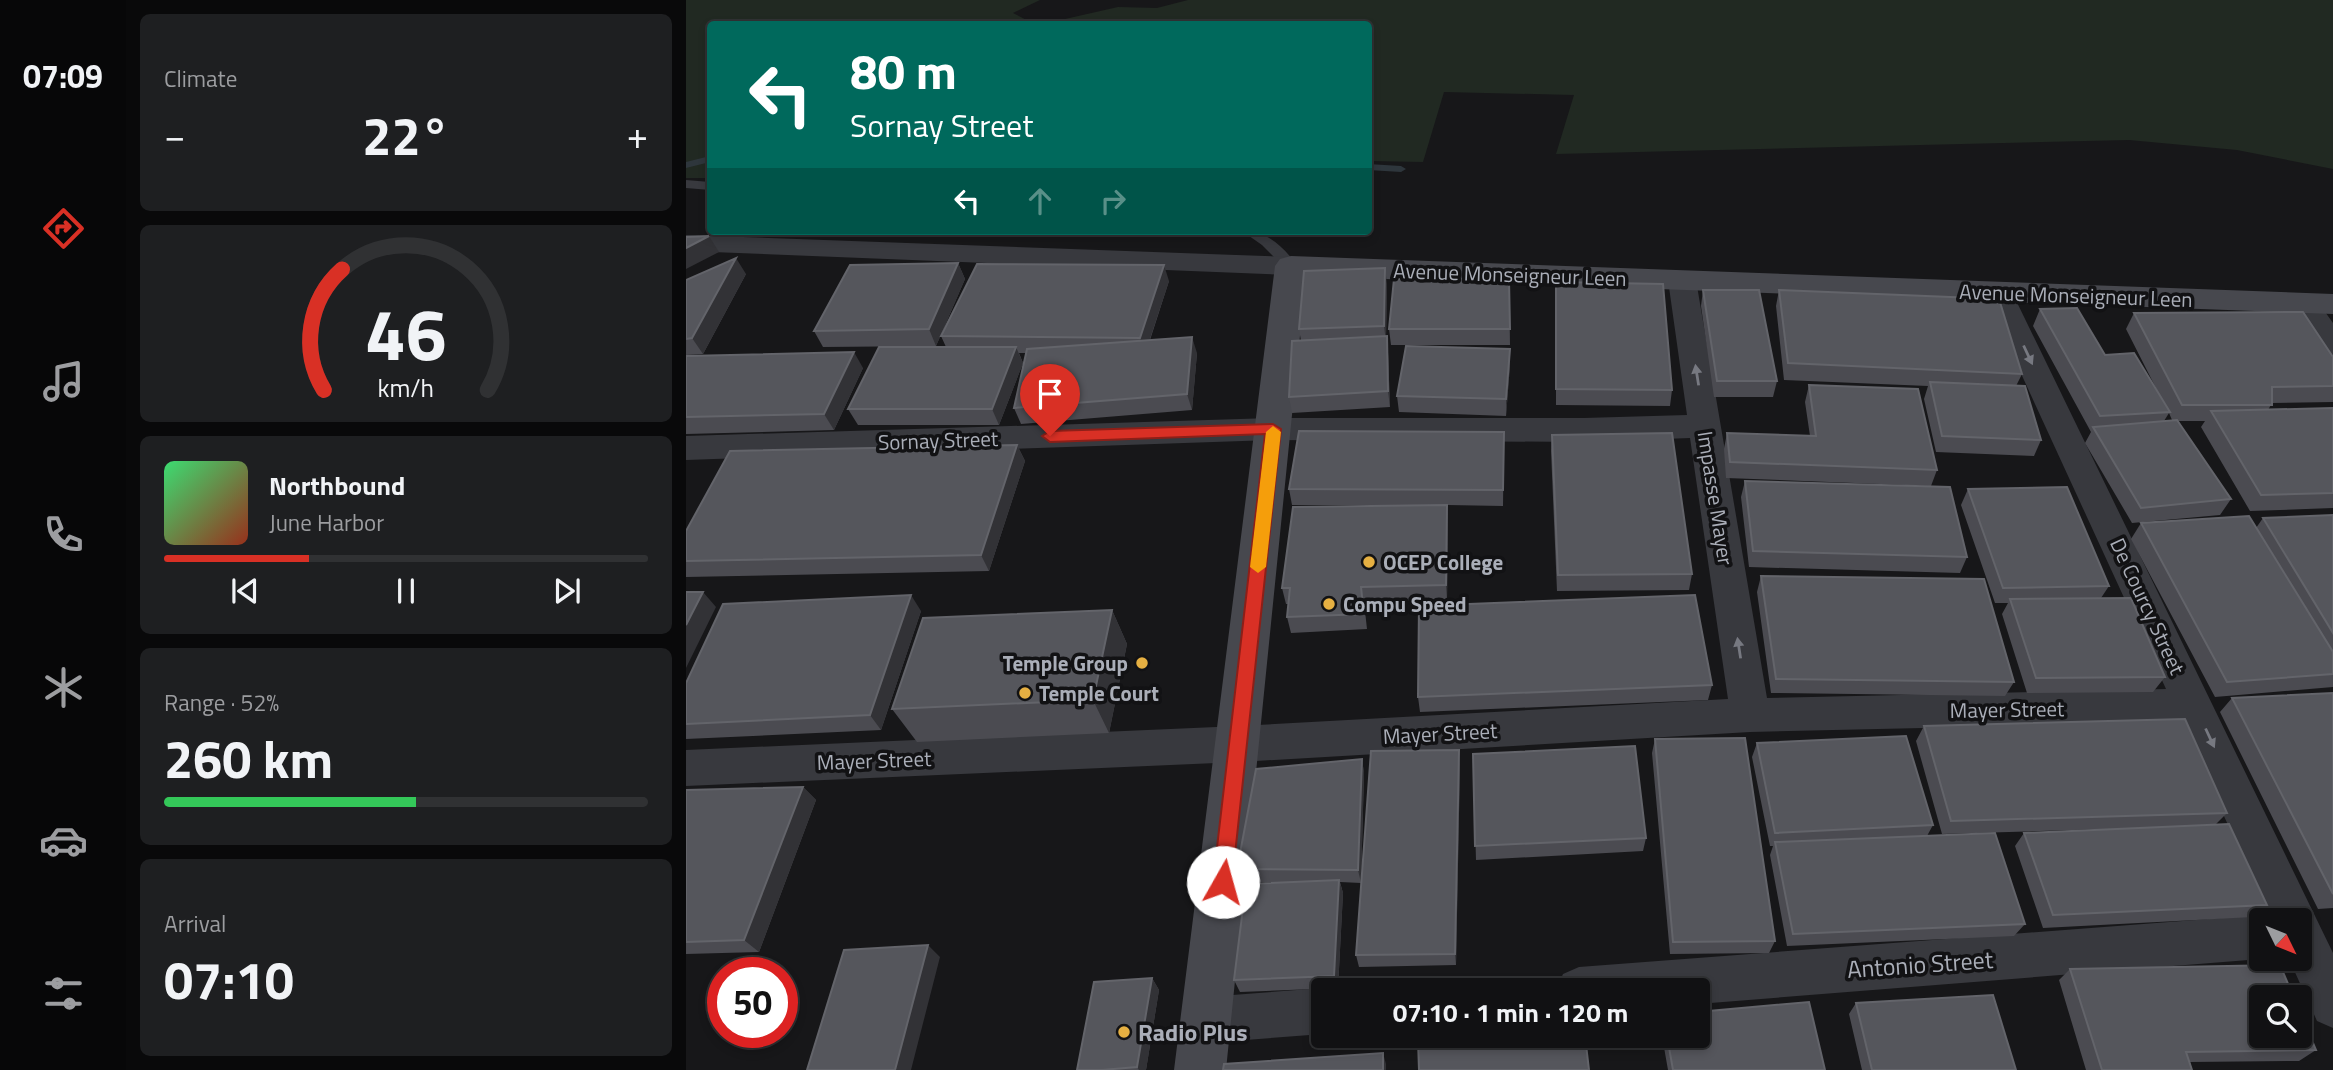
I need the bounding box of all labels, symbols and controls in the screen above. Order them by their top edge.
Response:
text: 80 m [850,33,957,108]
icon: left [735,49,826,140]
text: 07:09 [23,52,103,100]
text: Climate [164,61,237,96]
text: 22° [362,96,450,175]
text: Sornay Street [850,101,1033,149]
text: − [164,106,185,164]
text: + [627,106,648,164]
icon: left [948,182,986,220]
icon: ahead [1021,182,1059,220]
icon: right [1094,182,1132,220]
icon: directions [39,204,88,253]
street label: Avenue Monseigneur Leen [1393,254,1627,294]
street label: Avenue Monseigneur Leen [1959,275,2193,315]
text: 46 [365,278,447,388]
one-way arrow [2023,345,2034,365]
icon: music [39,357,88,406]
pin [1020,364,1080,436]
one-way arrow [1691,364,1702,386]
text: km/h [378,369,434,407]
icon: arrive [1031,375,1069,413]
street label: Sornay Street [877,422,999,458]
street label: Impasse Mayer [1690,429,1742,567]
text: Northbound [269,466,405,505]
text: June Harbor [269,505,384,540]
icon: phone [39,510,88,559]
street label: De Courcy Street [2102,532,2194,680]
place label: OCEP College [1383,546,1503,578]
marker: OCEP College [1361,554,1377,570]
icon: previous [226,572,264,610]
icon: pause [387,572,425,610]
icon: next [548,572,586,610]
place label: Compu Speed [1343,588,1466,620]
marker: Compu Speed [1321,596,1337,612]
one-way arrow [1733,637,1744,659]
place label: Temple Group [1003,647,1128,679]
marker: Temple Group [1134,655,1150,671]
icon: climate [39,663,88,712]
place label: Temple Court [1039,677,1159,709]
text: Range · 52% [164,685,279,720]
marker: Temple Court [1017,685,1033,701]
street label: Mayer Street [1949,692,2065,726]
street label: Mayer Street [1382,714,1499,752]
text: 260 km [164,719,333,798]
one-way arrow [2204,728,2216,748]
street label: Mayer Street [816,742,932,778]
icon: car [39,816,88,865]
position arrow [1186,845,1260,919]
text: Arrival [164,906,226,941]
north arrow [2249,908,2312,971]
map controls [2249,908,2312,1048]
text: 07:10 [164,940,294,1019]
street label: Antonio Street [1846,941,1995,987]
speed limit sign: 50 [707,957,798,1048]
icon: filters [39,969,88,1018]
button: search [2249,985,2312,1048]
text: 07:10 · 1 min · 120 m [1393,993,1628,1032]
place label: Radio Plus [1138,1014,1248,1050]
marker: Radio Plus [1116,1024,1132,1040]

